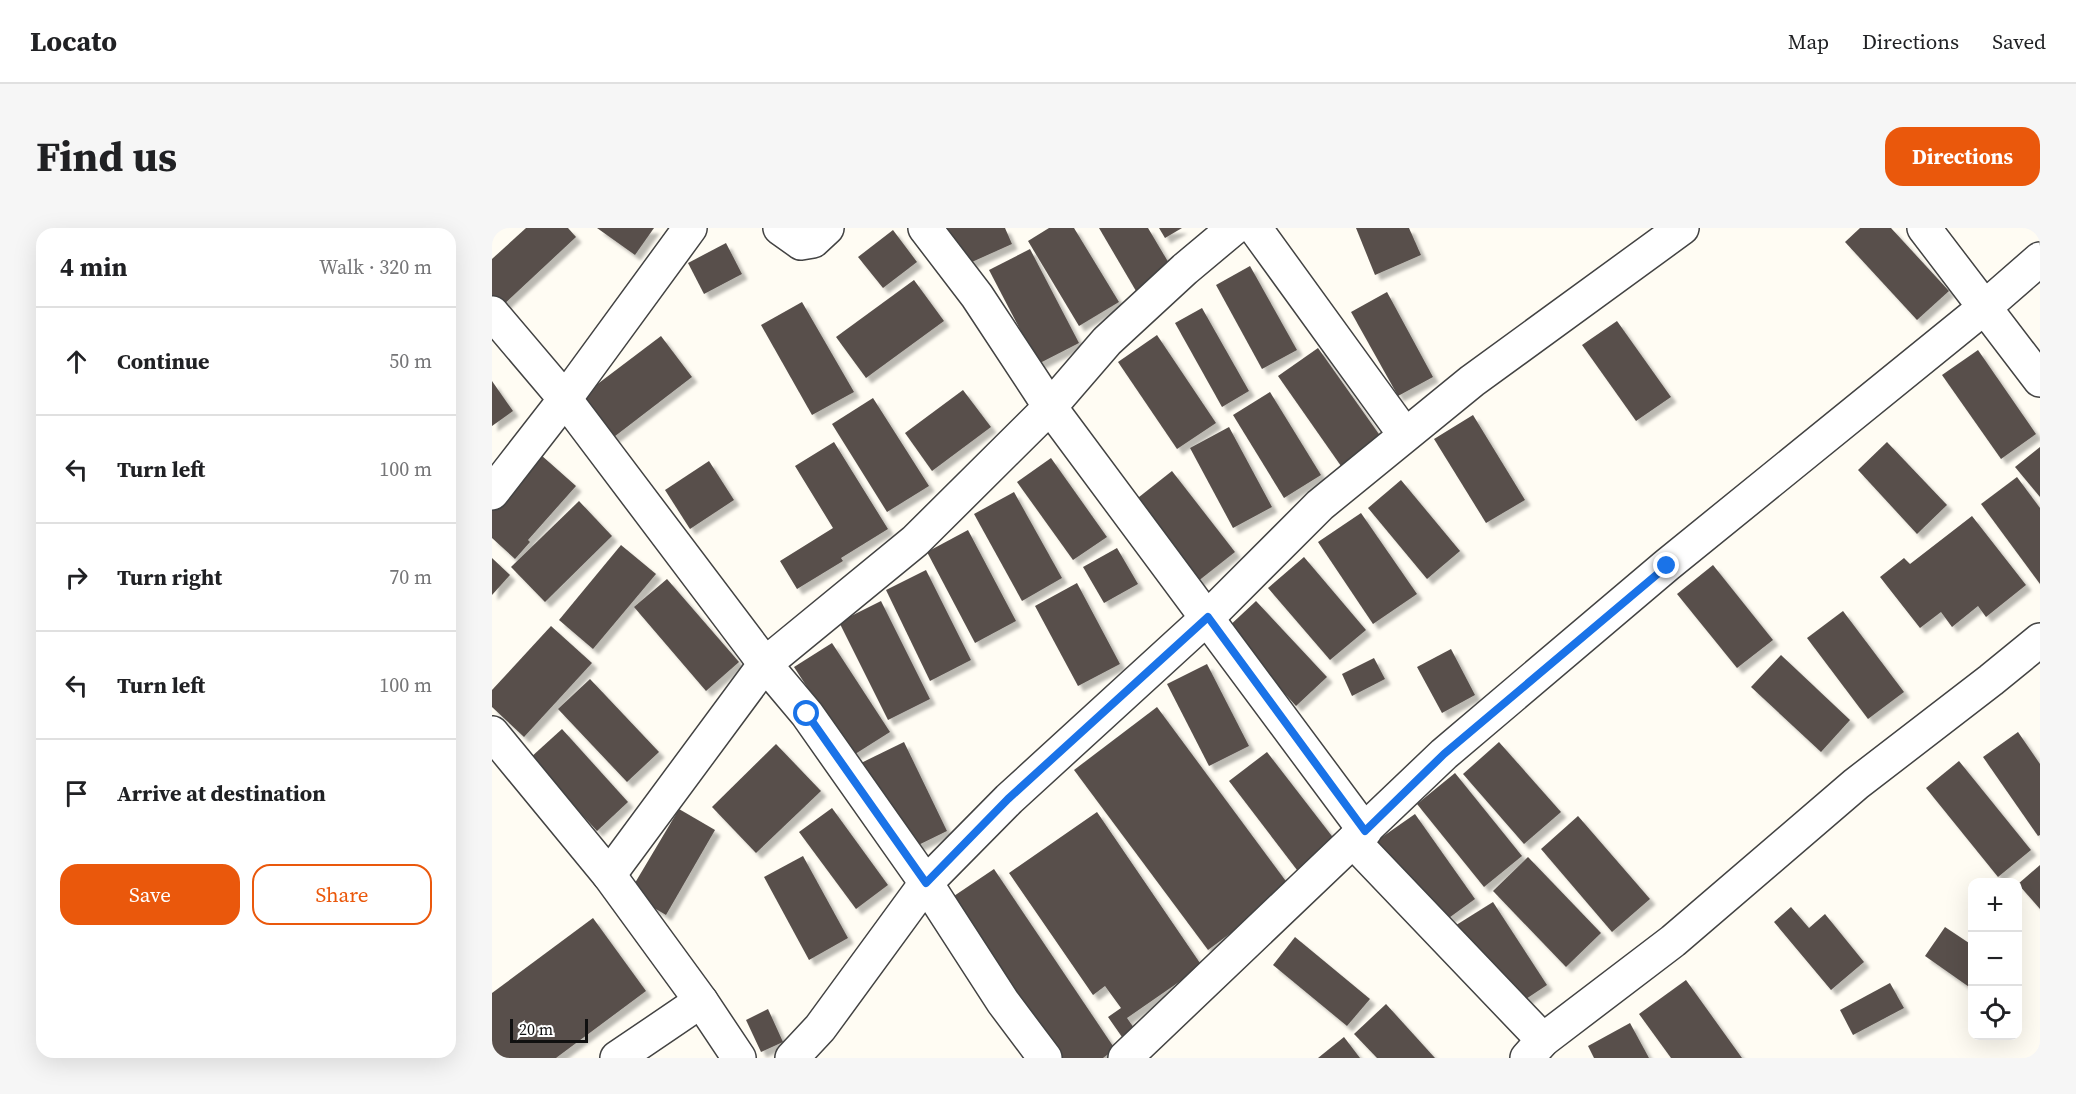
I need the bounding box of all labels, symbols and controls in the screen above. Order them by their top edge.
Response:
text: Locato [30,22,117,60]
text: Map [1788,27,1829,56]
text: Directions [1862,27,1959,56]
text: Saved [1992,27,2046,56]
text: Find us [36,127,177,185]
button: Directions [1885,127,2040,186]
text: 4 min [60,249,127,285]
text: Walk · 320 m [319,253,432,281]
icon: ahead [60,345,93,378]
text: Continue [117,346,210,376]
text: 50 m [389,347,432,375]
icon: left [60,453,93,486]
text: Turn left [117,454,205,484]
text: 100 m [379,455,432,483]
route end [1653,552,1679,578]
icon: right [60,561,93,594]
text: Turn right [117,562,222,592]
text: 70 m [389,563,432,591]
icon: left [60,669,93,702]
text: Turn left [117,670,205,700]
text: 100 m [379,671,432,699]
route start [793,700,819,726]
icon: arrive [60,777,93,810]
text: Arrive at destination [117,778,326,808]
button: Save [60,864,240,925]
button: Share [252,864,432,925]
map controls [1968,878,2022,1040]
button: + [1968,878,2022,932]
button: − [1968,932,2022,986]
button: locate [1968,986,2022,1040]
scale bar [510,1016,588,1044]
text: 20 m [519,1018,553,1040]

